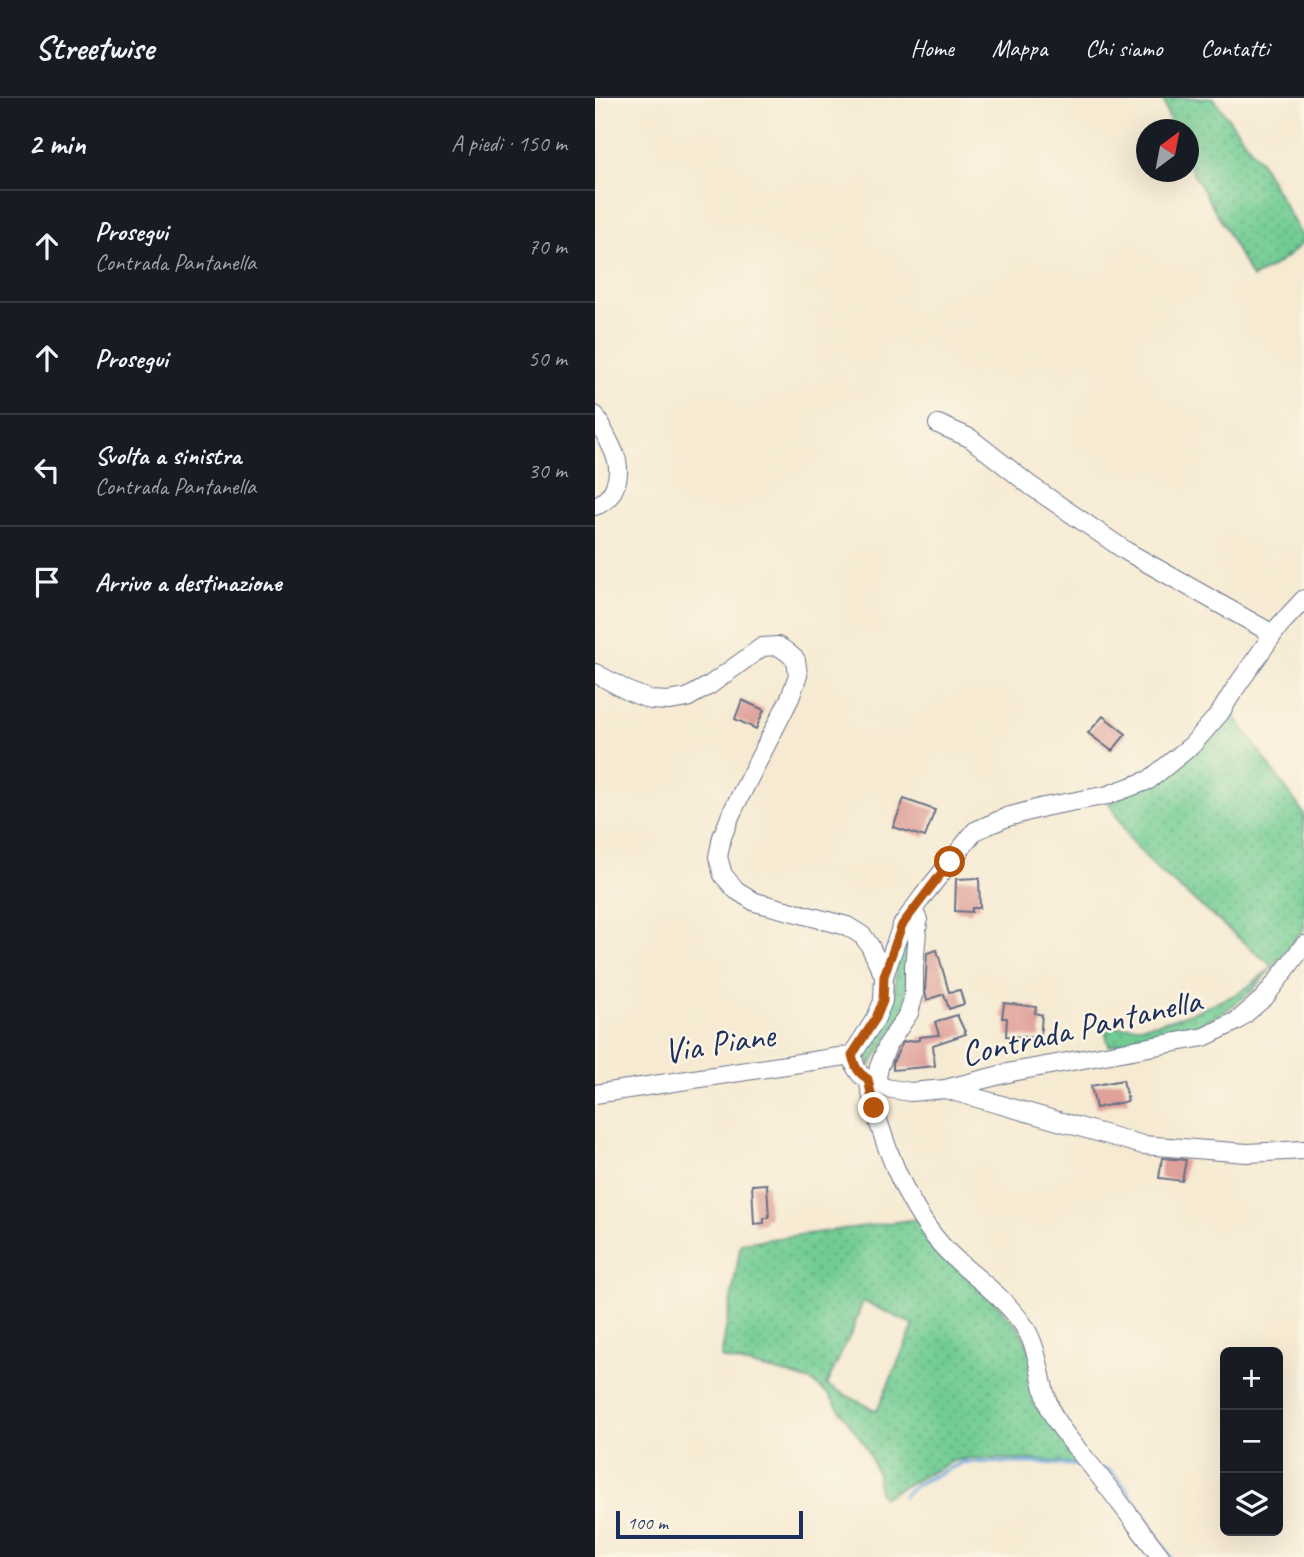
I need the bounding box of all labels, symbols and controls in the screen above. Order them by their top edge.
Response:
text: Streetwise [35,27,154,69]
text: Home [910,33,954,63]
text: Mappa [992,33,1047,63]
text: Chi siamo [1085,33,1162,63]
text: Contatti [1200,33,1269,63]
north arrow [1136,119,1199,182]
text: 2 min [28,125,85,163]
text: A piedi · 150 m [451,129,567,158]
text: Prosegui [95,215,168,248]
icon: ahead [28,227,66,265]
text: 70 m [528,232,567,261]
text: Contrada Pantanella [95,248,256,277]
icon: ahead [28,339,66,377]
text: Prosegui [95,342,168,375]
text: 50 m [528,344,567,373]
text: Svolta a sinistra [95,439,241,472]
icon: left [28,451,66,489]
text: 30 m [528,456,567,485]
text: Contrada Pantanella [95,472,256,501]
icon: arrive [28,563,66,601]
text: Arrivo a destinazione [95,566,281,599]
route start [934,846,965,877]
street label: Contrada Pantanella [956,977,1208,1077]
street label: Via Piane [660,1012,780,1074]
route end [858,1092,889,1123]
map controls [1220,1347,1283,1536]
button: + [1220,1347,1283,1410]
button: − [1220,1410,1283,1473]
button: layers [1220,1473,1283,1536]
scale bar [616,1508,803,1540]
text: 100 m [627,1511,668,1535]

